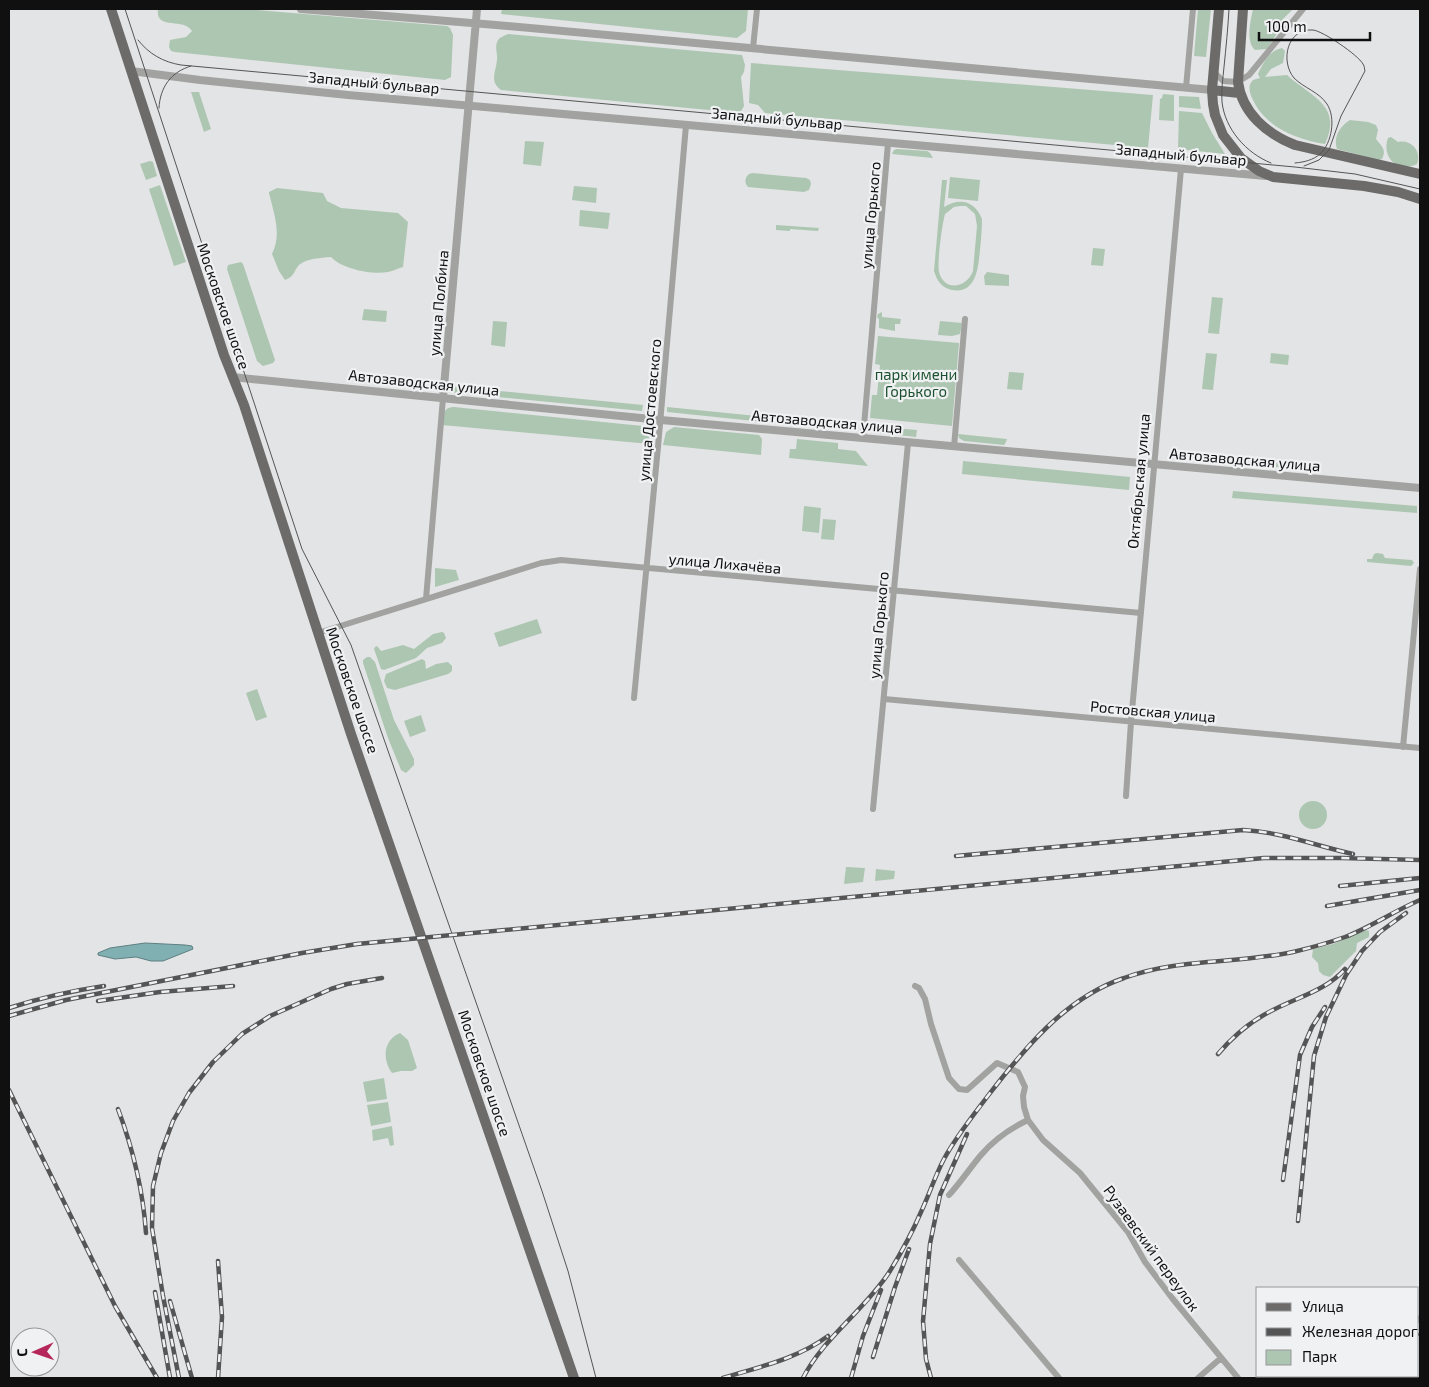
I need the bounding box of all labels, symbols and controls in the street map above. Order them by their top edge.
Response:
scale bar [1259,10,1370,42]
text: 100 m [1266,17,1307,35]
street label: Западный бульвар [308,67,440,98]
street label: Западный бульвар [711,103,843,134]
street label: Западный бульвар [1115,139,1247,170]
street label: улица Горького [856,161,885,269]
street label: Московское шоссе [194,240,254,372]
street label: улица Полбина [424,249,453,357]
street label: улица Достоевского [634,338,665,482]
street label: Автозаводская улица [348,365,500,400]
park label: парк имени Горького [875,365,957,400]
street label: Автозаводская улица [751,405,903,438]
street label: Октябрьская улица [1123,413,1154,549]
street label: Автозаводская улица [1169,443,1321,476]
street label: улица Лихачёва [668,549,782,578]
street label: улица Горького [864,571,893,679]
street label: Московское шоссе [323,624,383,756]
street label: Ростовская улица [1089,697,1216,726]
street label: Московское шоссе [455,1007,515,1139]
street label: Рузаевский переулок [1099,1181,1204,1315]
legend [1256,1287,1419,1377]
text: Улица [1302,1297,1344,1315]
text: Железная дорога [1302,1322,1426,1340]
north arrow [10,1327,60,1377]
text: Парк [1302,1347,1337,1365]
text: С [13,1348,30,1357]

